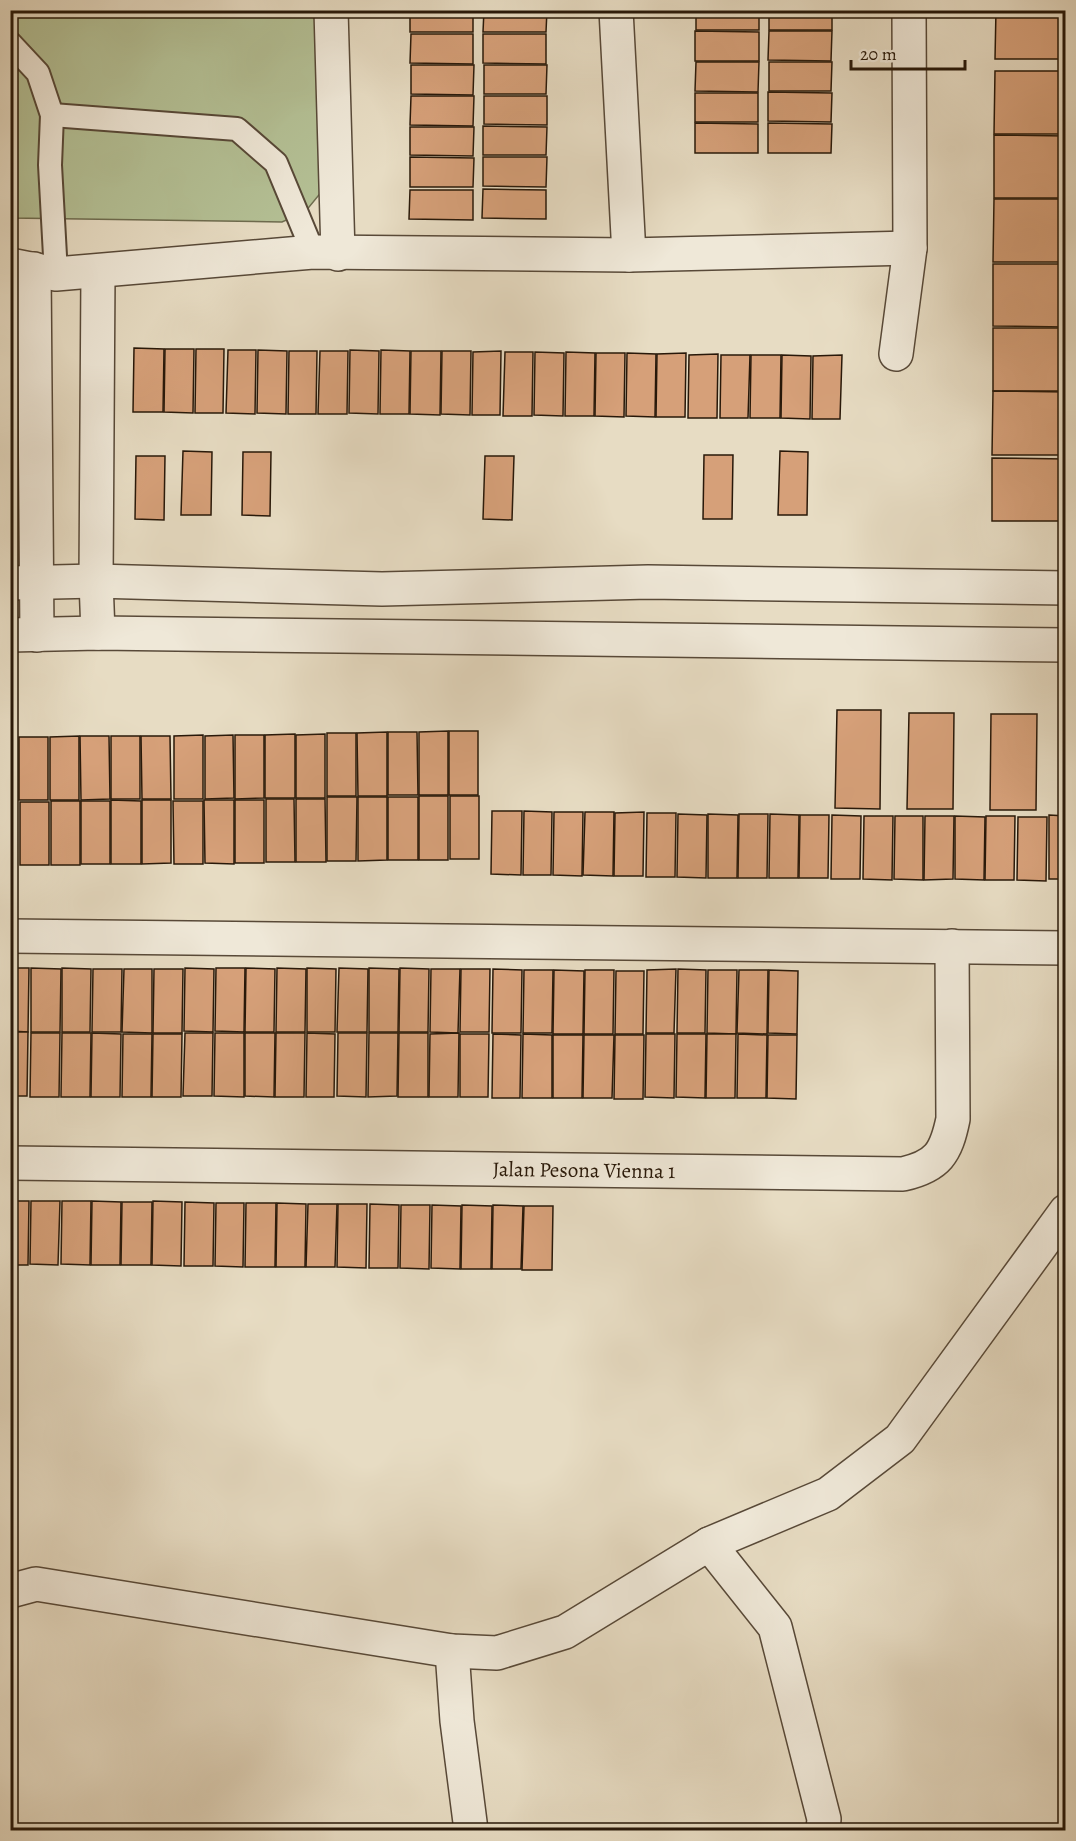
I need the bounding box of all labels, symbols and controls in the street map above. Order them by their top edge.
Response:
scale bar [851,33,965,71]
text: 20 m [860,42,897,66]
street label: Jalan Pesona Vienna 1 [492,1155,675,1185]

